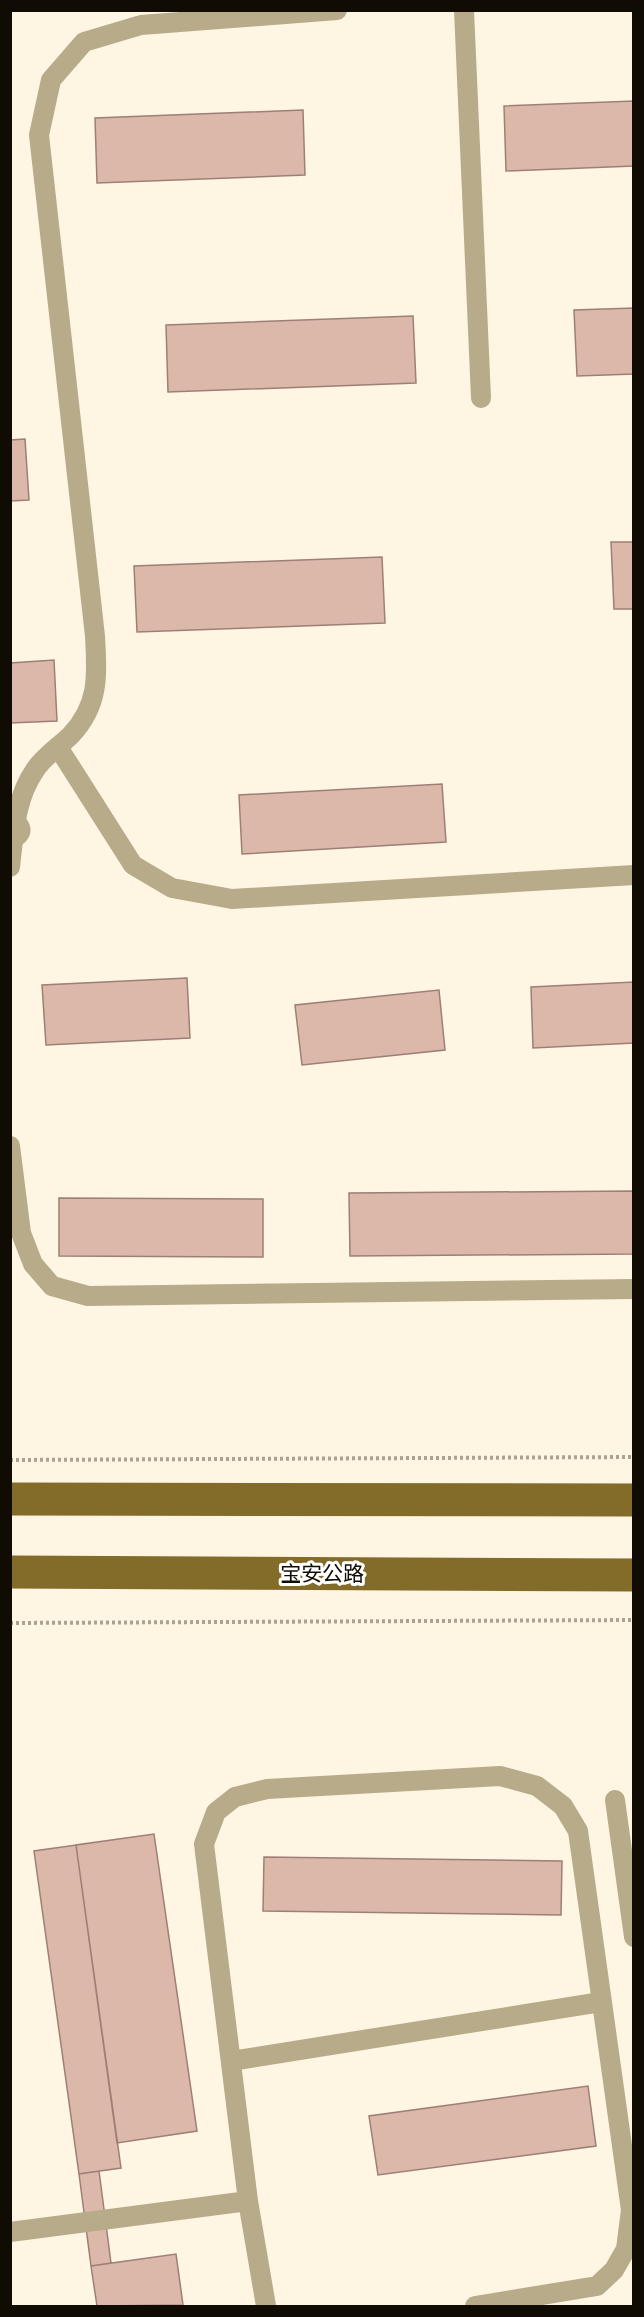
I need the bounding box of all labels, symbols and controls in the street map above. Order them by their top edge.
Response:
street label: 宝安公路 [280,1557,364,1589]

